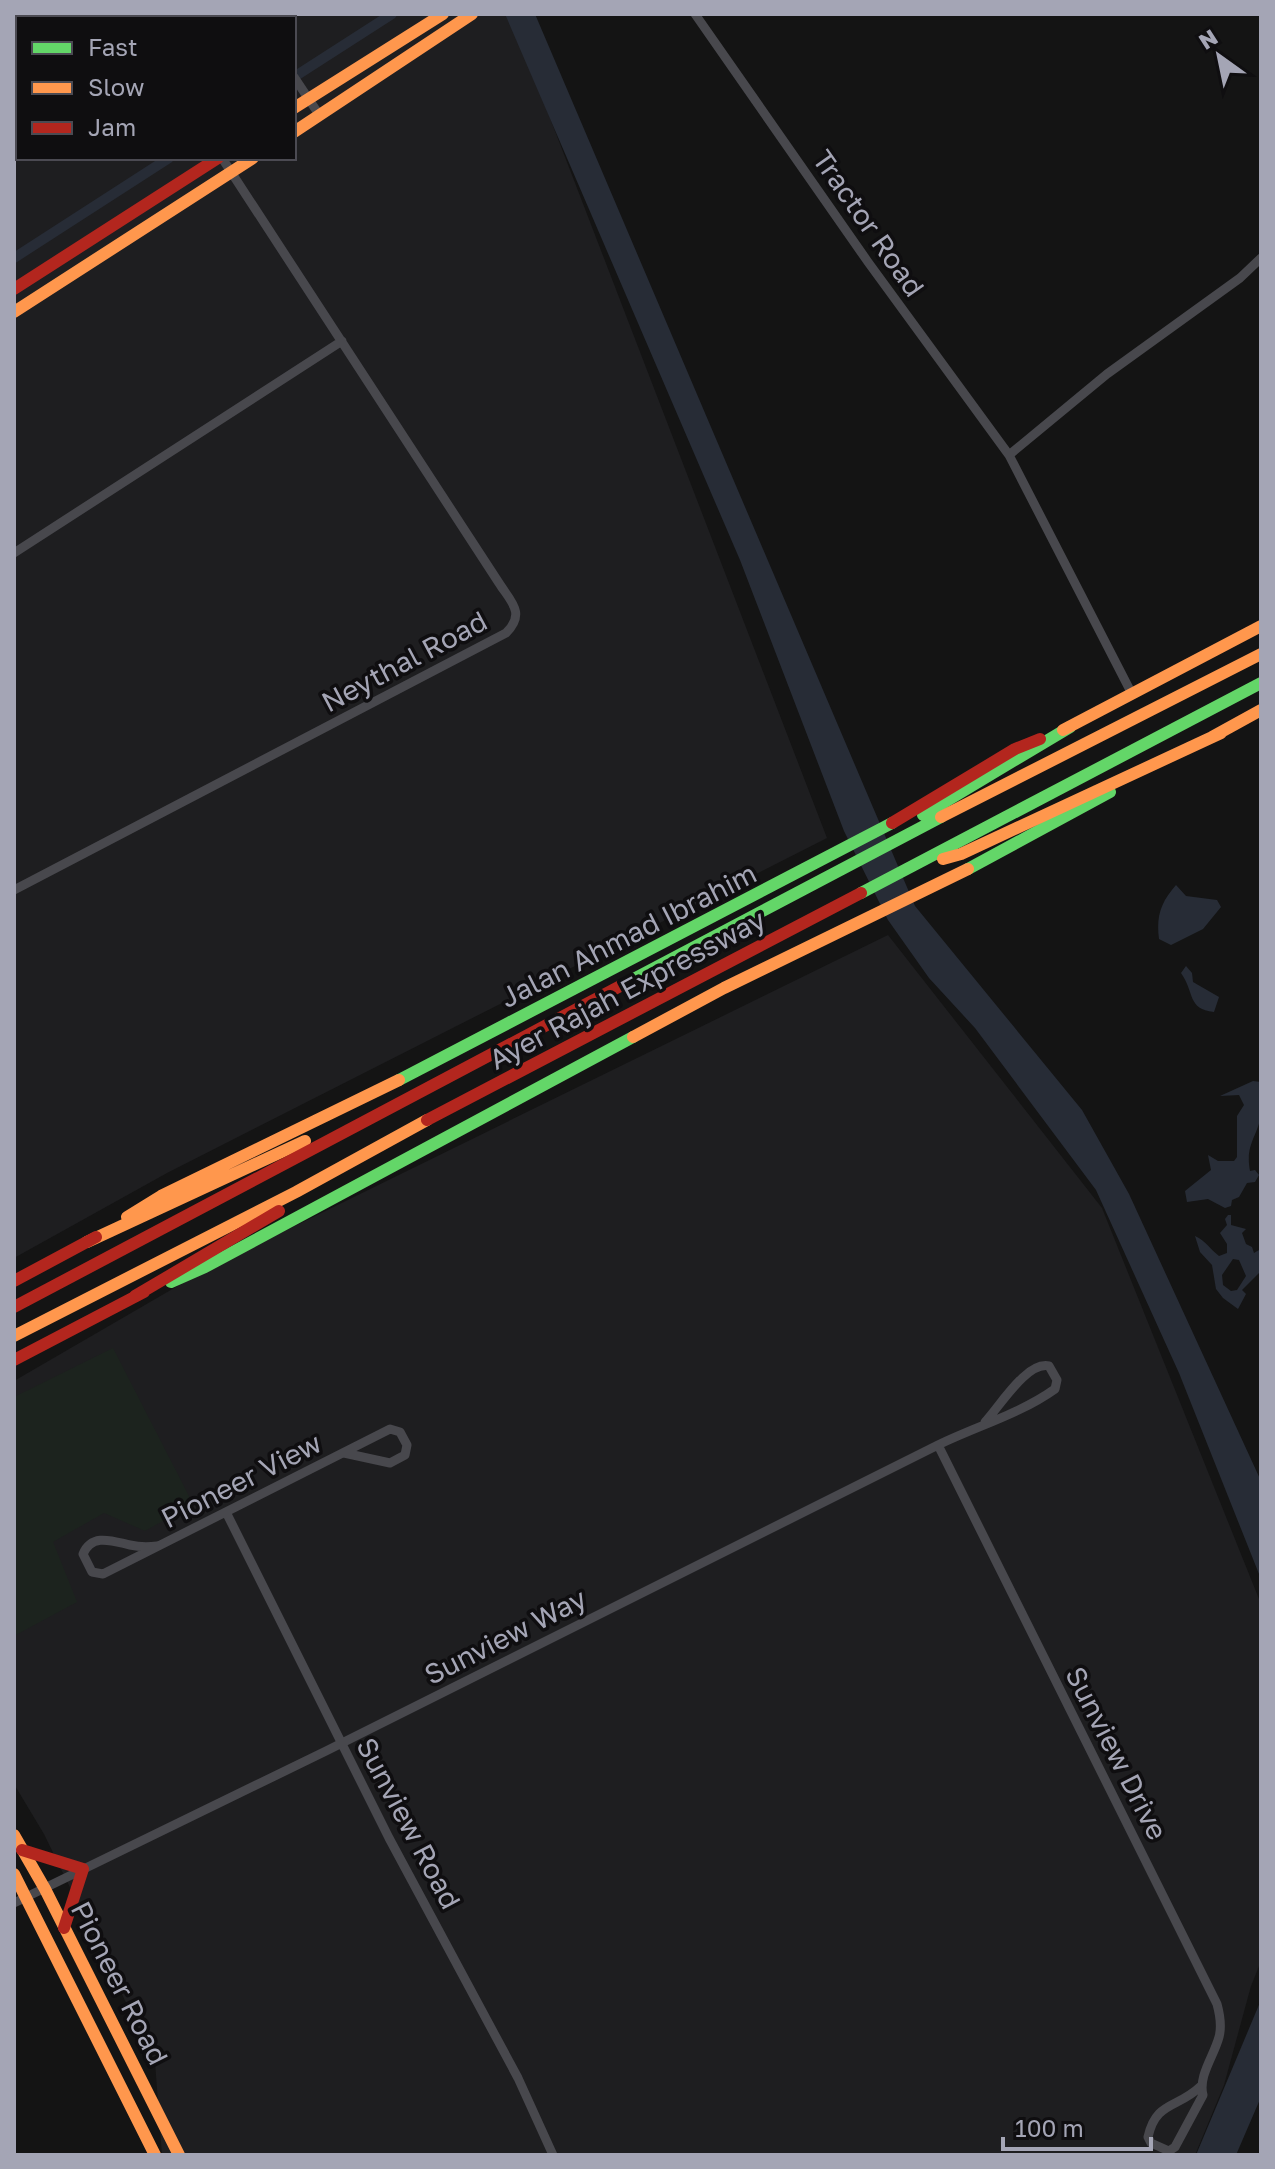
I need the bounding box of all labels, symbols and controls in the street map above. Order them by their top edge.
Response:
legend [16,16,296,160]
north arrow [1179,16,1259,96]
text: N [1193,23,1222,55]
text: Fast [88,32,138,61]
text: Slow [88,72,144,101]
text: Jam [88,112,136,141]
street label: Tractor Road [806,143,932,303]
street label: Neythal Road [316,604,492,718]
street label: Jalan Ahmad Ibrahim [494,856,762,1014]
street label: Ayer Rajah Expressway [483,902,771,1076]
street label: Pioneer View [155,1426,327,1534]
street label: Sunview Way [419,1581,592,1691]
street label: Sunview Drive [1059,1661,1175,1845]
street label: Sunview Road [350,1732,468,1914]
street label: Pioneer Road [65,1896,175,2070]
scale bar [1003,2101,1151,2151]
text: 100 m [1015,2113,1084,2142]

